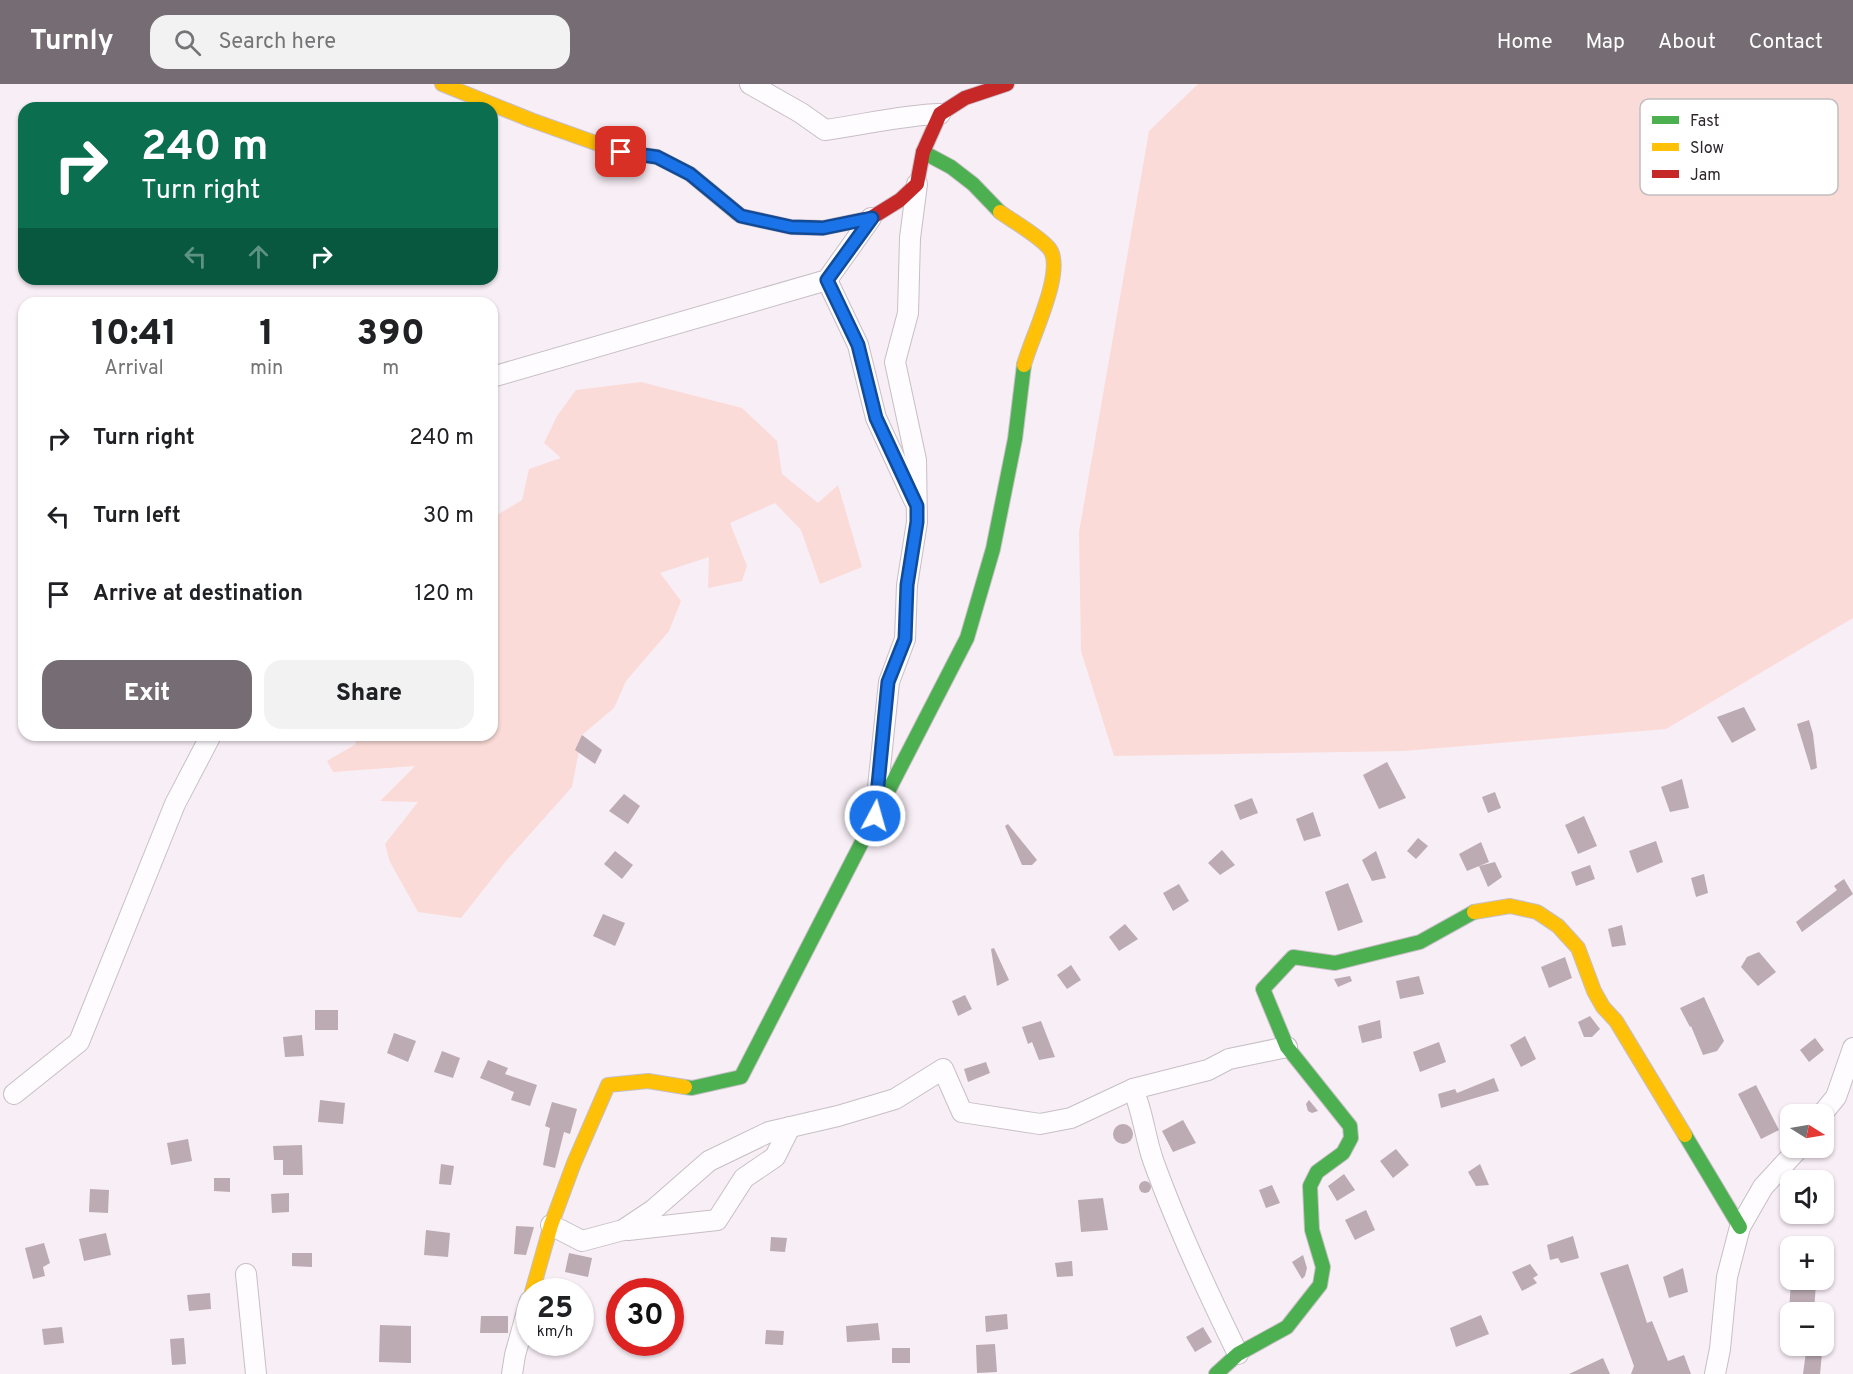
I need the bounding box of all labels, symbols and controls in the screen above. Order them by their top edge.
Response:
search box [150,15,570,69]
text: Turnly [30,24,114,60]
icon: search [171,26,204,59]
text: Search here [219,29,336,56]
text: Home [1497,29,1553,56]
text: Map [1586,29,1625,56]
text: About [1658,29,1716,56]
text: Contact [1749,29,1823,56]
legend [1640,99,1838,195]
text: Fast [1690,112,1720,132]
text: 240 m [141,122,269,175]
icon: right [42,126,120,204]
pin [595,126,646,177]
icon: arrive [604,135,637,168]
text: Slow [1690,139,1724,159]
text: Jam [1690,166,1721,186]
text: Turn right [141,174,260,208]
icon: left [179,240,212,273]
icon: ahead [242,240,275,273]
icon: right [305,240,338,273]
text: 10:41 [91,312,177,358]
text: 1 [259,312,274,358]
text: 390 [357,312,425,358]
text: Arrival [104,356,164,382]
text: min [250,356,283,382]
text: m [382,356,399,382]
icon: right [42,422,75,455]
text: Turn right [93,425,195,452]
text: 240 m [409,425,474,452]
icon: left [42,500,75,533]
text: Turn left [93,503,181,530]
text: 30 m [423,503,474,530]
icon: arrive [42,578,75,611]
text: Arrive at destination [93,581,303,608]
text: 120 m [414,581,474,608]
button: Exit [42,660,252,729]
button: Share [264,660,474,729]
position arrow [843,784,907,848]
north arrow [1780,1104,1834,1158]
map controls [1780,1104,1834,1356]
button: sound [1780,1170,1834,1224]
button: + [1780,1236,1834,1290]
speed limit sign: 30 [606,1278,684,1356]
text: 25 [537,1291,573,1328]
button: − [1780,1302,1834,1356]
text: km/h [537,1323,573,1342]

